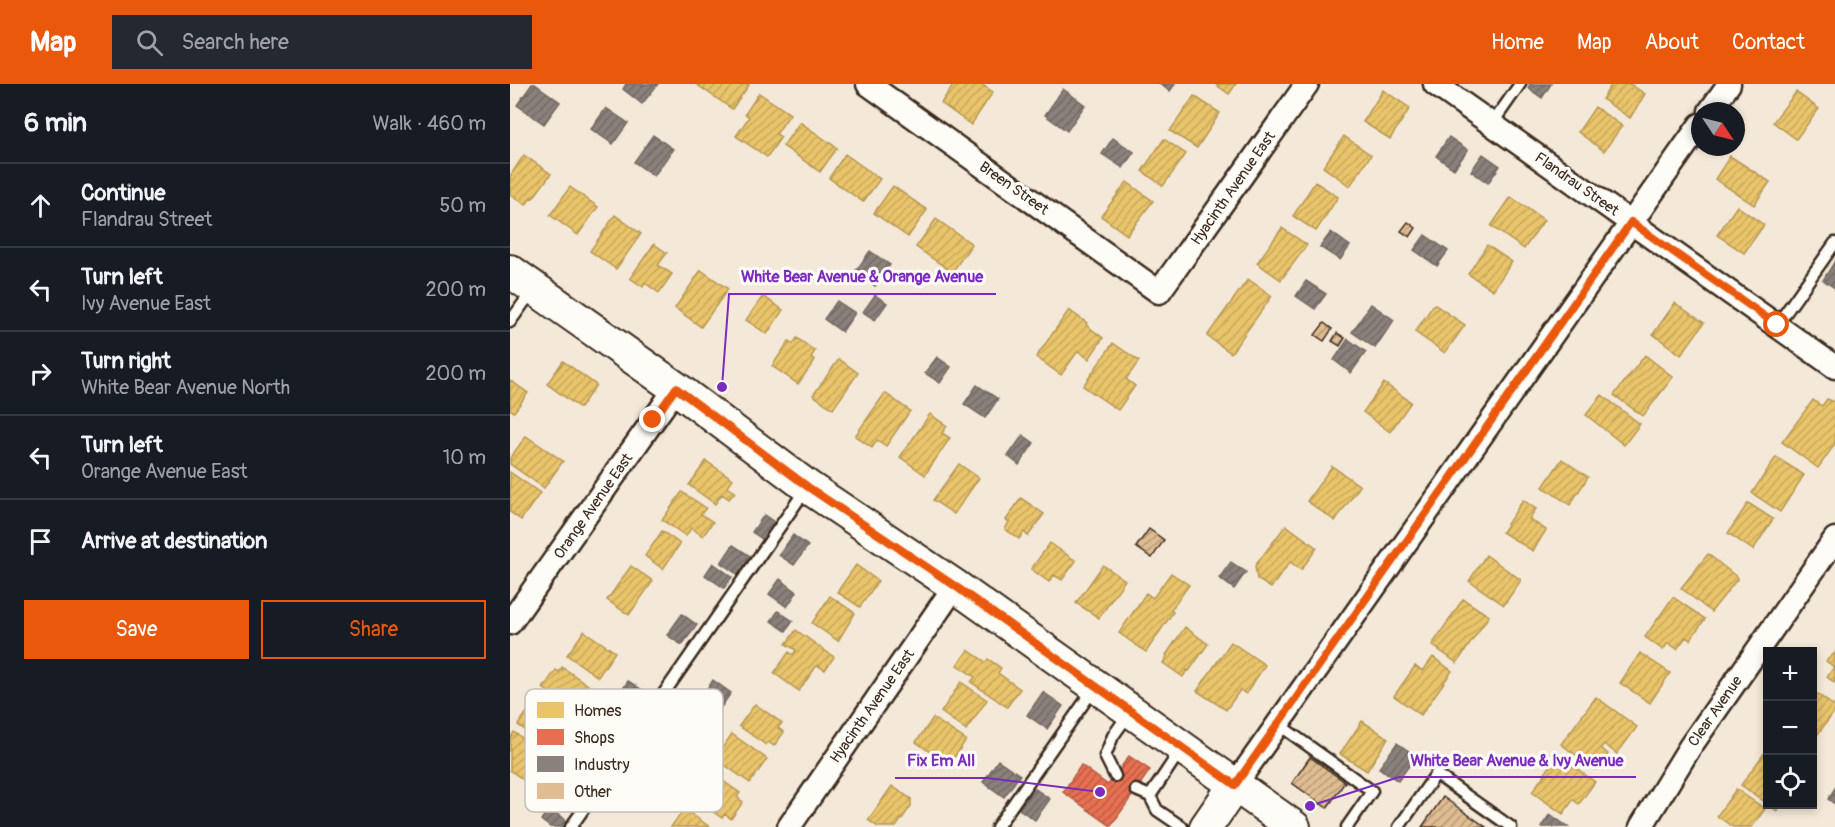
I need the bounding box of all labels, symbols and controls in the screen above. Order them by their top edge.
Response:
search box [112,15,532,69]
text: Map [30,25,76,60]
icon: search [133,26,166,59]
text: Search here [181,28,289,56]
text: Home [1491,29,1544,56]
text: Map [1577,29,1612,56]
text: About [1645,29,1699,56]
text: Contact [1732,29,1805,56]
north arrow [1691,102,1745,156]
text: 6 min [24,107,87,139]
text: Walk · 460 m [372,111,486,136]
street label: Hyacinth Avenue East [1187,127,1280,249]
street label: Flandrau Street [1531,148,1623,221]
street label: Breen Street [975,158,1053,220]
text: Continue [81,179,165,207]
icon: ahead [24,189,57,222]
text: 50 m [439,193,486,218]
text: Flandrau Street [81,207,212,232]
callout: White Bear Avenue & Orange Avenue [729,260,996,294]
text: Turn left [81,263,163,291]
text: White Bear Avenue & Orange Avenue [741,267,984,287]
icon: left [24,273,57,306]
text: 200 m [425,277,486,302]
text: Ivy Avenue East [81,291,211,316]
route start [1763,311,1789,337]
text: Turn right [81,347,171,375]
icon: right [24,357,57,390]
text: 200 m [425,361,486,386]
text: White Bear Avenue North [81,375,290,400]
route end [639,406,665,432]
text: Turn left [81,431,163,459]
icon: left [24,441,57,474]
text: 10 m [442,445,486,470]
street label: Orange Avenue East [550,449,638,563]
text: Orange Avenue East [81,459,248,484]
icon: arrive [24,525,57,558]
text: Arrive at destination [81,527,267,555]
button: Save [24,600,249,659]
button: Share [261,600,486,659]
street label: Hyacinth Avenue East [826,645,919,767]
map controls [1763,647,1817,809]
button: + [1763,647,1817,701]
street label: Clear Avenue [1684,672,1747,750]
legend [525,689,723,812]
text: Homes [574,701,622,721]
button: − [1763,701,1817,755]
text: Shops [574,728,614,748]
callout: White Bear Avenue & Ivy Avenue [1399,743,1636,777]
callout: Fix Em All [895,744,987,778]
text: Fix Em All [907,751,975,771]
text: White Bear Avenue & Ivy Avenue [1411,751,1625,771]
text: Industry [574,755,630,775]
button: locate [1763,755,1817,809]
text: Other [574,782,612,802]

